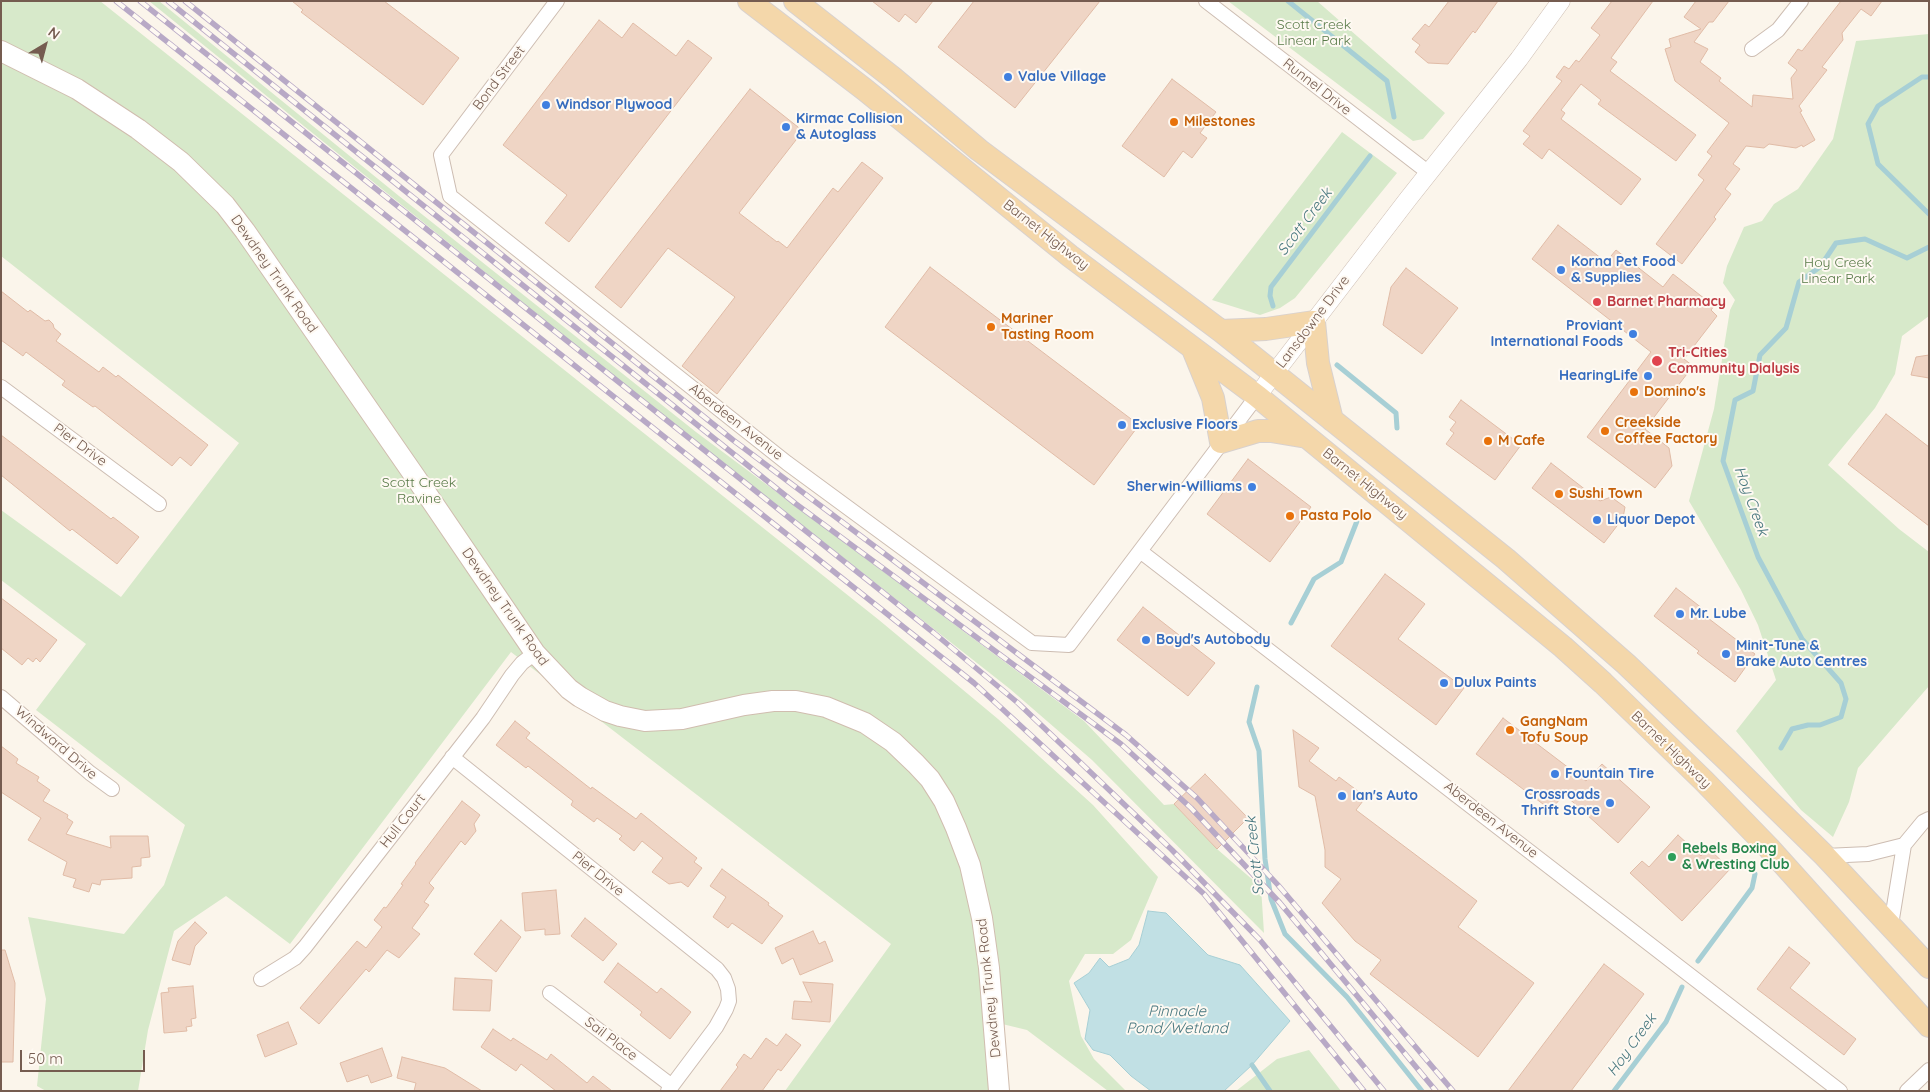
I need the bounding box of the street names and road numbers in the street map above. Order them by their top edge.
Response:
street label: Bond Street [469,43,529,113]
street label: Runnel Drive [1280,55,1354,119]
street label: Barnet Highway [1000,196,1092,274]
street label: Dewdney Trunk Road [227,212,321,336]
street label: Lansdowne Drive [1273,272,1353,372]
street label: Aberdeen Avenue [686,380,786,464]
street label: Pier Drive [50,420,110,470]
street label: Barnet Highway [1319,445,1411,523]
street label: Dewdney Trunk Road [458,545,552,669]
street label: Windward Drive [12,703,100,783]
street label: Barnet Highway [1628,708,1714,792]
street label: Aberdeen Avenue [1441,778,1541,862]
street label: Hull Court [377,791,429,851]
street label: Pier Drive [569,848,627,900]
street label: Dewdney Trunk Road [973,918,1005,1058]
street label: Sail Place [581,1014,641,1064]

